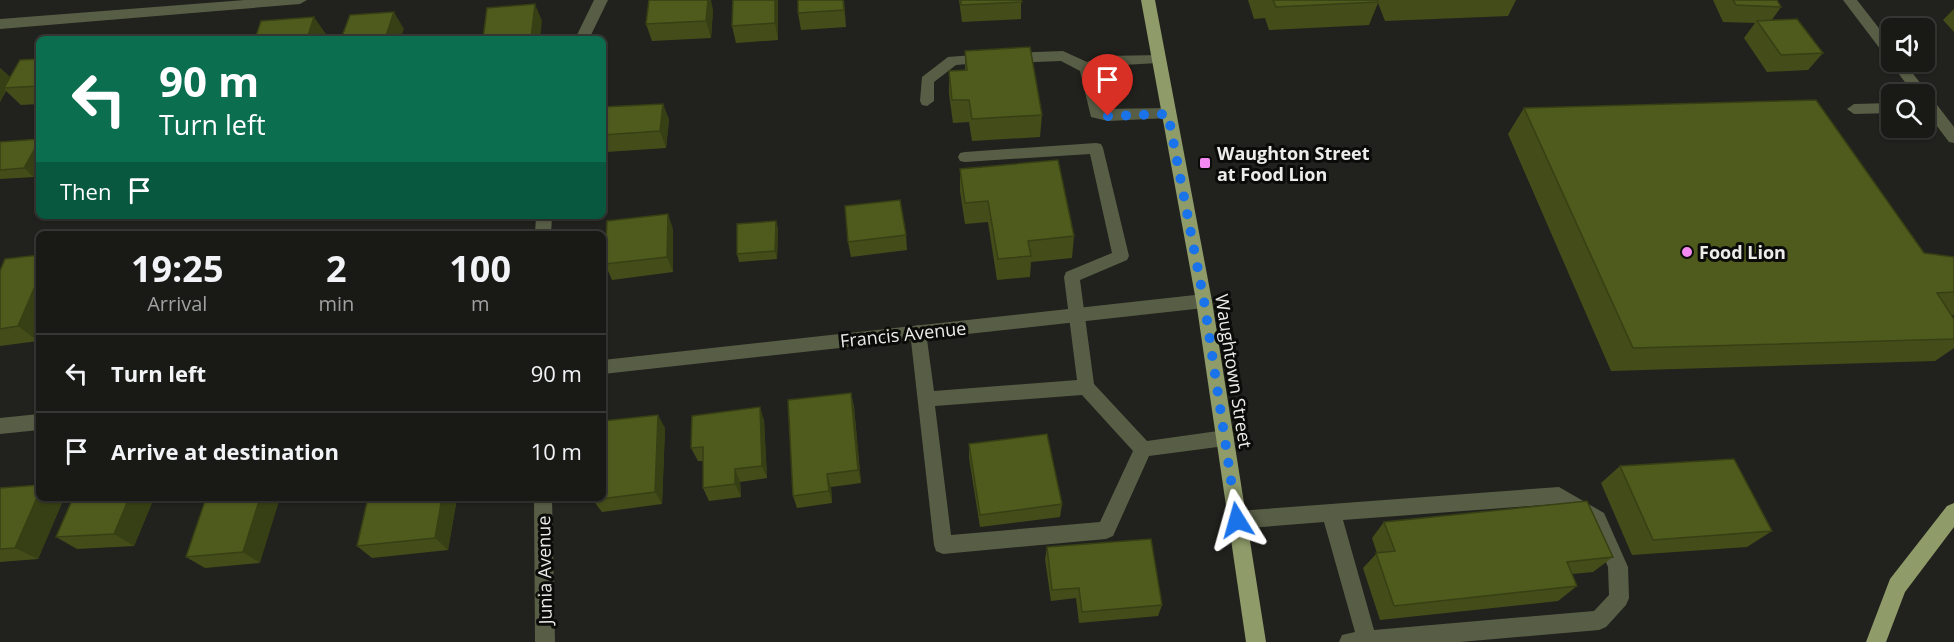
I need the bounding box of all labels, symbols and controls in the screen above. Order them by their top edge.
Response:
map controls [1881,18,1935,138]
button: sound [1881,18,1935,72]
text: 90 m [159,52,259,109]
pin [1082,54,1133,116]
icon: left [60,60,138,138]
icon: arrive [1091,63,1124,96]
button: search [1881,84,1935,138]
text: Turn left [159,106,266,143]
place label: Waughton Street at Food Lion [1217,141,1370,186]
marker: Waughton Street at Food Lion [1198,156,1212,170]
icon: arrive [123,174,156,207]
text: Then [60,176,111,206]
place label: Food Lion [1699,240,1786,264]
text: 19:25 [131,244,224,293]
text: 2 [326,244,347,293]
text: 100 [449,244,511,293]
marker: Food Lion [1680,245,1694,259]
text: Arrival [147,290,207,317]
text: min [318,290,354,317]
text: m [471,290,489,317]
street label: Waughtown Street [1210,292,1258,450]
street label: Francis Avenue [839,315,967,353]
icon: left [60,357,93,390]
text: Turn left [111,358,206,388]
text: 90 m [531,358,582,388]
icon: arrive [60,435,93,468]
text: Arrive at destination [111,436,339,466]
text: 10 m [531,436,582,466]
position arrow [1205,488,1269,552]
street label: Junia Avenue [531,515,557,627]

